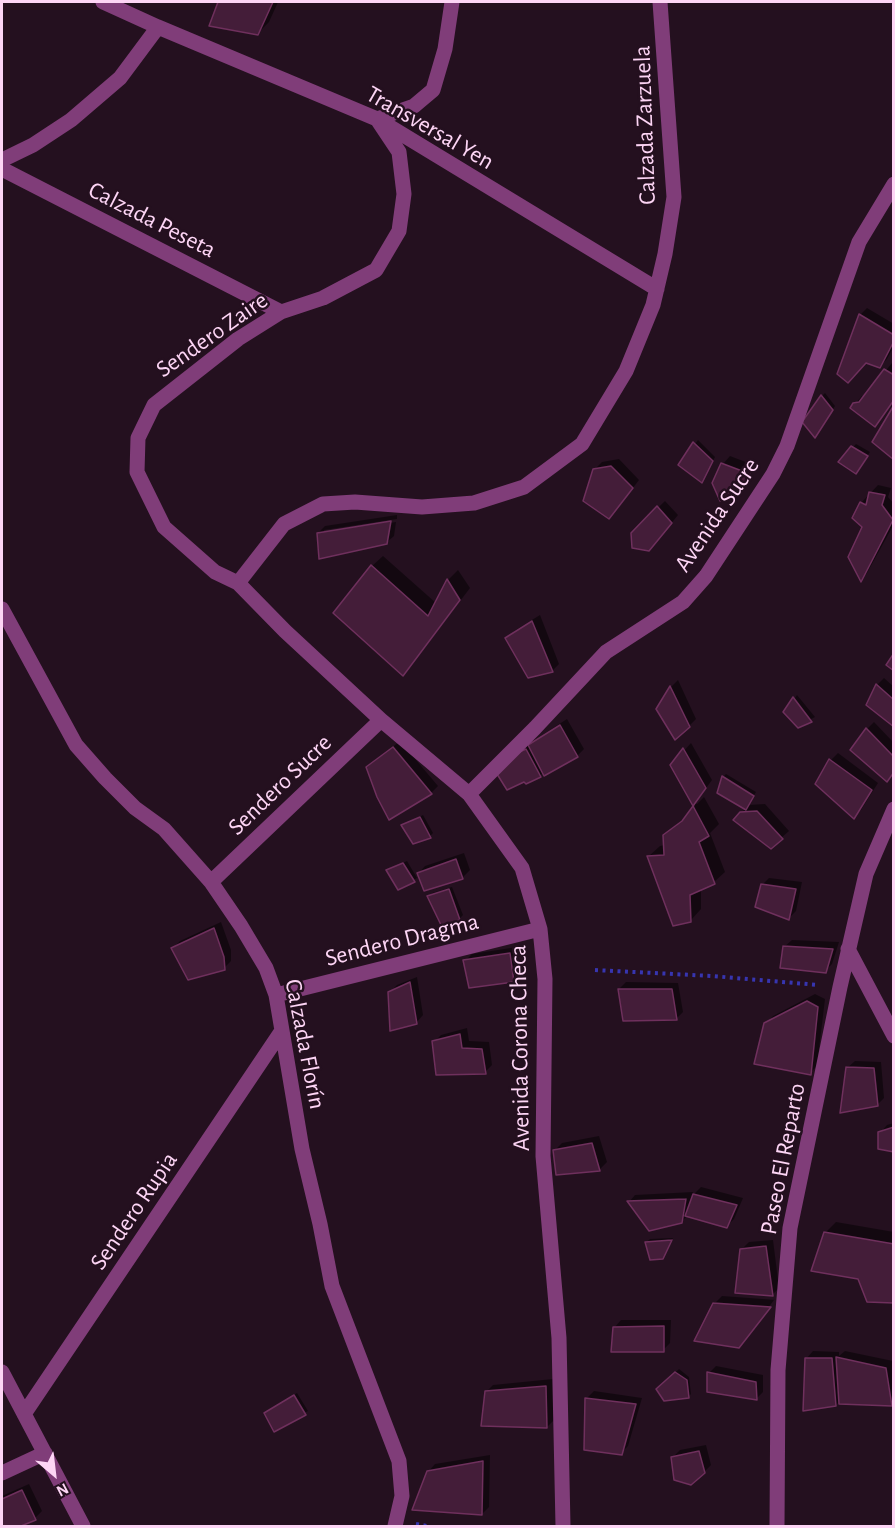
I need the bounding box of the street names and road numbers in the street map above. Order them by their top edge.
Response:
street label: Calzada Zarzuela [628,45,662,205]
street label: Transversal Yen [361,80,499,176]
street label: Calzada Peseta [83,176,221,264]
street label: Sendero Zaire [151,286,273,384]
street label: Avenida Sucre [668,453,766,577]
street label: Sendero Sucre [222,729,338,841]
street label: Sendero Dragma [322,907,482,973]
street label: Avenida Corona Checa [504,945,536,1151]
street label: Calzada Florín [278,977,332,1111]
street label: Paseo El Reparto [754,1081,812,1237]
street label: Sendero Rupia [84,1147,184,1275]

